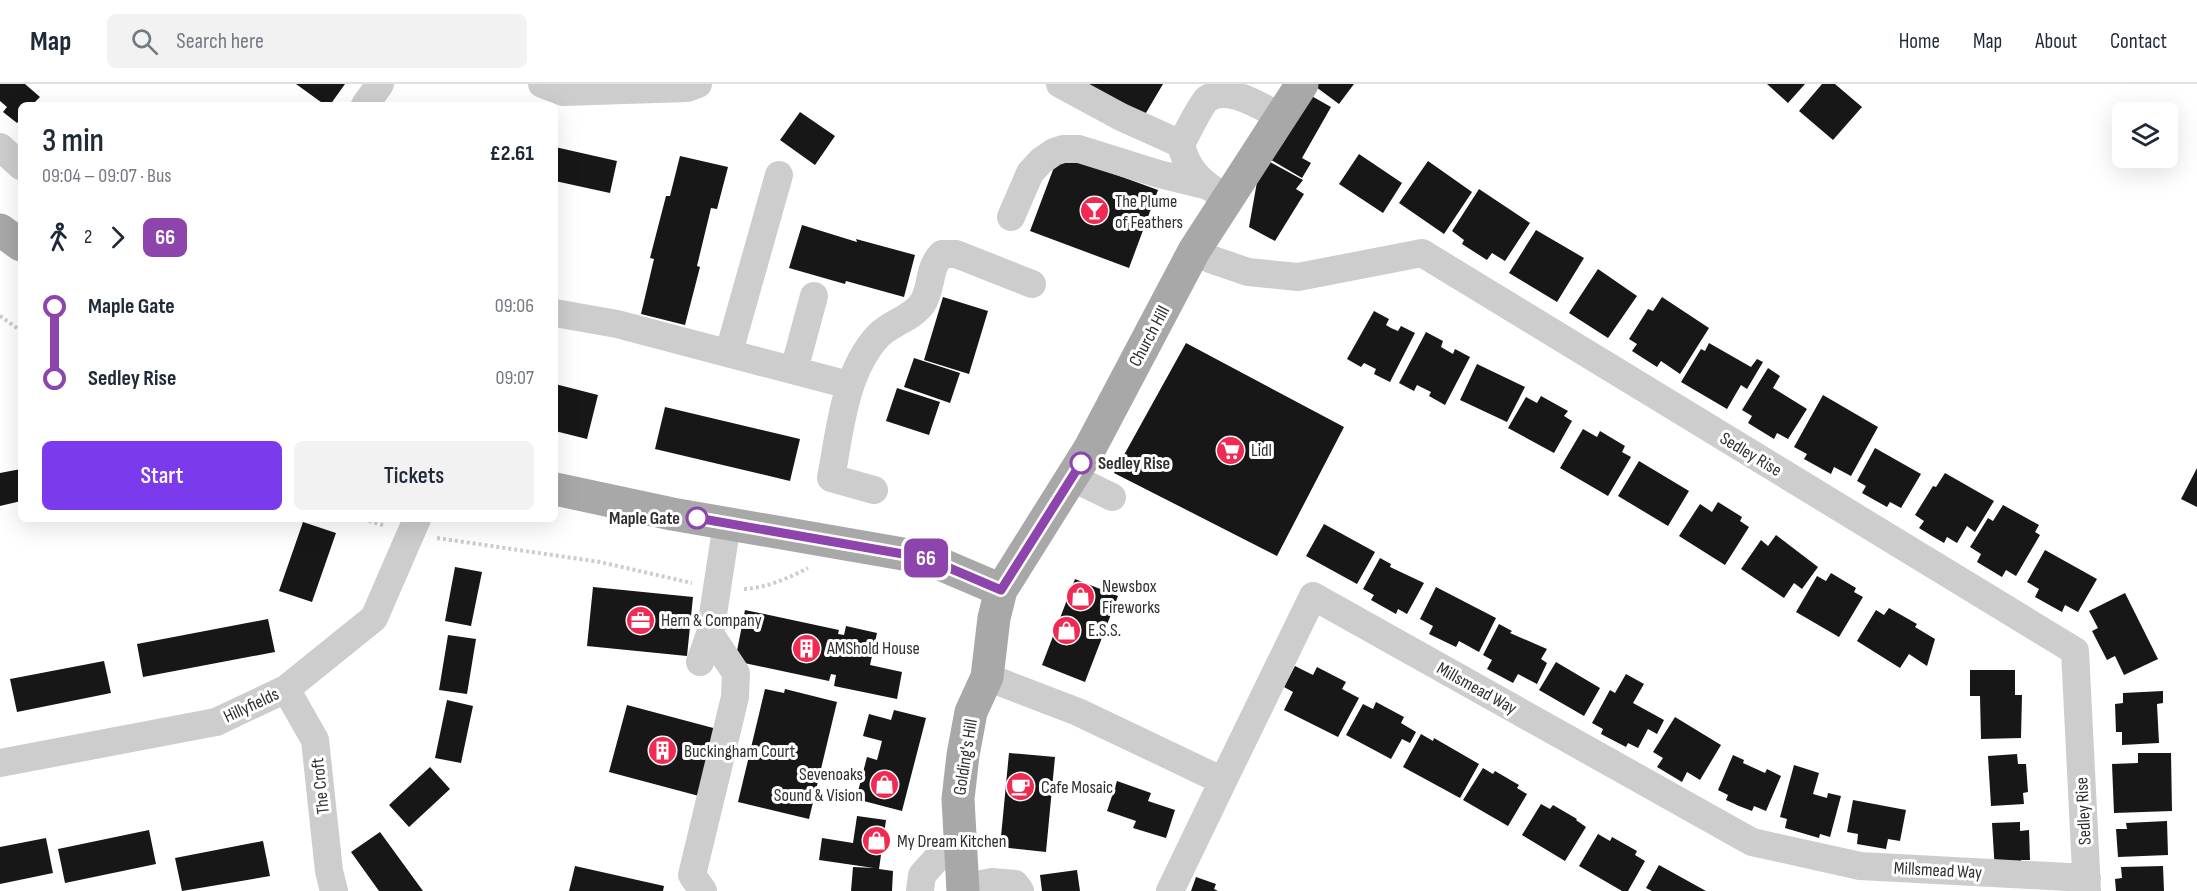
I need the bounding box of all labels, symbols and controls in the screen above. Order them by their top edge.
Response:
search box [107,14,527,68]
text: Map [30,25,71,58]
icon: search [128,25,161,58]
text: Search here [176,28,264,55]
text: Home [1899,29,1940,54]
text: Map [1973,29,2002,54]
text: About [2035,29,2077,54]
text: Contact [2110,29,2167,54]
map controls [2112,102,2178,168]
button: layers [2112,102,2178,168]
text: 3 min [42,121,104,161]
text: £2.61 [490,140,534,167]
text: 09:04 – 09:07 · Bus [42,164,172,188]
place label: The Plume of Feathers [1115,191,1183,233]
bar icon: The Plume of Feathers [1078,195,1110,227]
icon: walk [42,221,75,254]
icon: forward [101,221,134,254]
text: 2 [84,225,92,249]
text: 66 [155,225,175,250]
text: Maple Gate [88,293,175,320]
text: 09:06 [495,294,534,318]
street label: Church Hill [1125,302,1174,370]
text: Sedley Rise [88,365,176,392]
text: 09:07 [496,366,534,390]
street label: Sedley Rise [1716,428,1785,481]
supermarket icon: Lidl [1214,434,1246,466]
place label: Lidl [1251,440,1272,461]
button: Start [42,441,282,510]
button: Tickets [294,441,534,510]
marker: Sedley Rise [1070,452,1092,474]
place label: Sedley Rise [1098,453,1170,474]
marker: Maple Gate [686,507,708,529]
place label: Maple Gate [609,508,680,529]
line badge: 66 [899,538,953,578]
text: 66 [916,546,936,571]
place label: Newsbox Fireworks [1102,576,1160,618]
shop icon: Newsbox Fireworks [1065,580,1097,612]
office icon: Hern & Company [624,604,656,636]
place label: Hern & Company [661,610,762,631]
shop icon: E.S.S. [1051,614,1083,646]
place label: E.S.S. [1088,620,1121,641]
building icon: AMShold House [790,632,822,664]
place label: AMShold House [826,638,920,659]
street label: Millsmead Way [1433,658,1520,719]
street label: Hillyfields [220,684,282,727]
street label: Golding's Hill [949,717,982,797]
building icon: Buckingham Court [647,735,679,767]
place label: Buckingham Court [684,741,796,762]
street label: The Croft [307,756,334,815]
place label: Sevenoaks Sound & Vision [774,764,863,806]
shop icon: Sevenoaks Sound & Vision [868,768,900,800]
cafe icon: Cafe Mosaic [1004,771,1036,803]
street label: Sedley Rise [2071,776,2096,846]
place label: Cafe Mosaic [1041,777,1113,798]
shop icon: My Dream Kitchen [860,825,892,857]
place label: My Dream Kitchen [897,831,1007,852]
street label: Millsmead Way [1893,858,1983,883]

